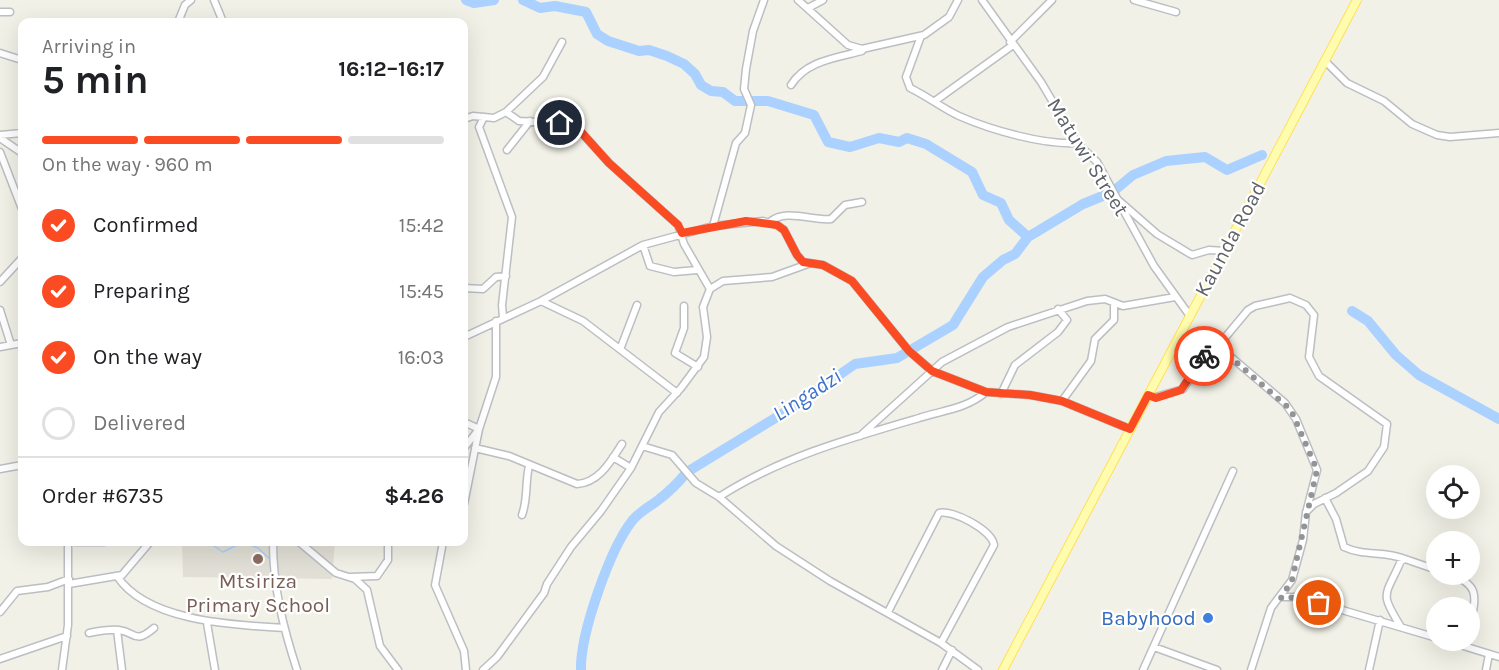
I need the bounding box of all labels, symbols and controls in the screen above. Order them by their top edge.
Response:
text: Arriving in [42,35,136,58]
text: 16:12–16:17 [338,56,444,82]
text: 5 min [42,57,149,103]
street label: Matuwi Street [1042,94,1134,220]
pin [534,97,585,148]
icon: home [543,106,576,139]
text: On the way · 960 m [42,153,213,176]
street label: Kaunda Road [1190,177,1270,301]
icon: check [42,209,75,242]
text: Confirmed [93,212,199,238]
text: 15:42 [399,214,444,237]
icon: check [42,275,75,308]
text: Preparing [93,278,190,304]
text: 15:45 [399,280,444,303]
courier [1174,326,1234,386]
icon: bike [1188,340,1221,373]
icon: check [42,341,75,374]
text: On the way [93,344,202,370]
text: 16:03 [398,346,444,369]
water label: Lingadzi [768,363,846,427]
text: Delivered [93,410,186,436]
map controls [1426,465,1480,651]
button: locate [1426,465,1480,519]
text: Order #6735 [42,483,164,509]
text: $4.26 [384,483,444,509]
button: + [1426,531,1480,585]
marker: Mtsiriza Primary School [251,552,265,566]
place label: Mtsiriza Primary School [186,569,330,617]
pin [1293,577,1344,628]
icon: bag [1302,586,1335,619]
button: − [1426,597,1480,651]
place label: Babyhood [1101,606,1196,630]
marker: Babyhood [1201,611,1215,625]

